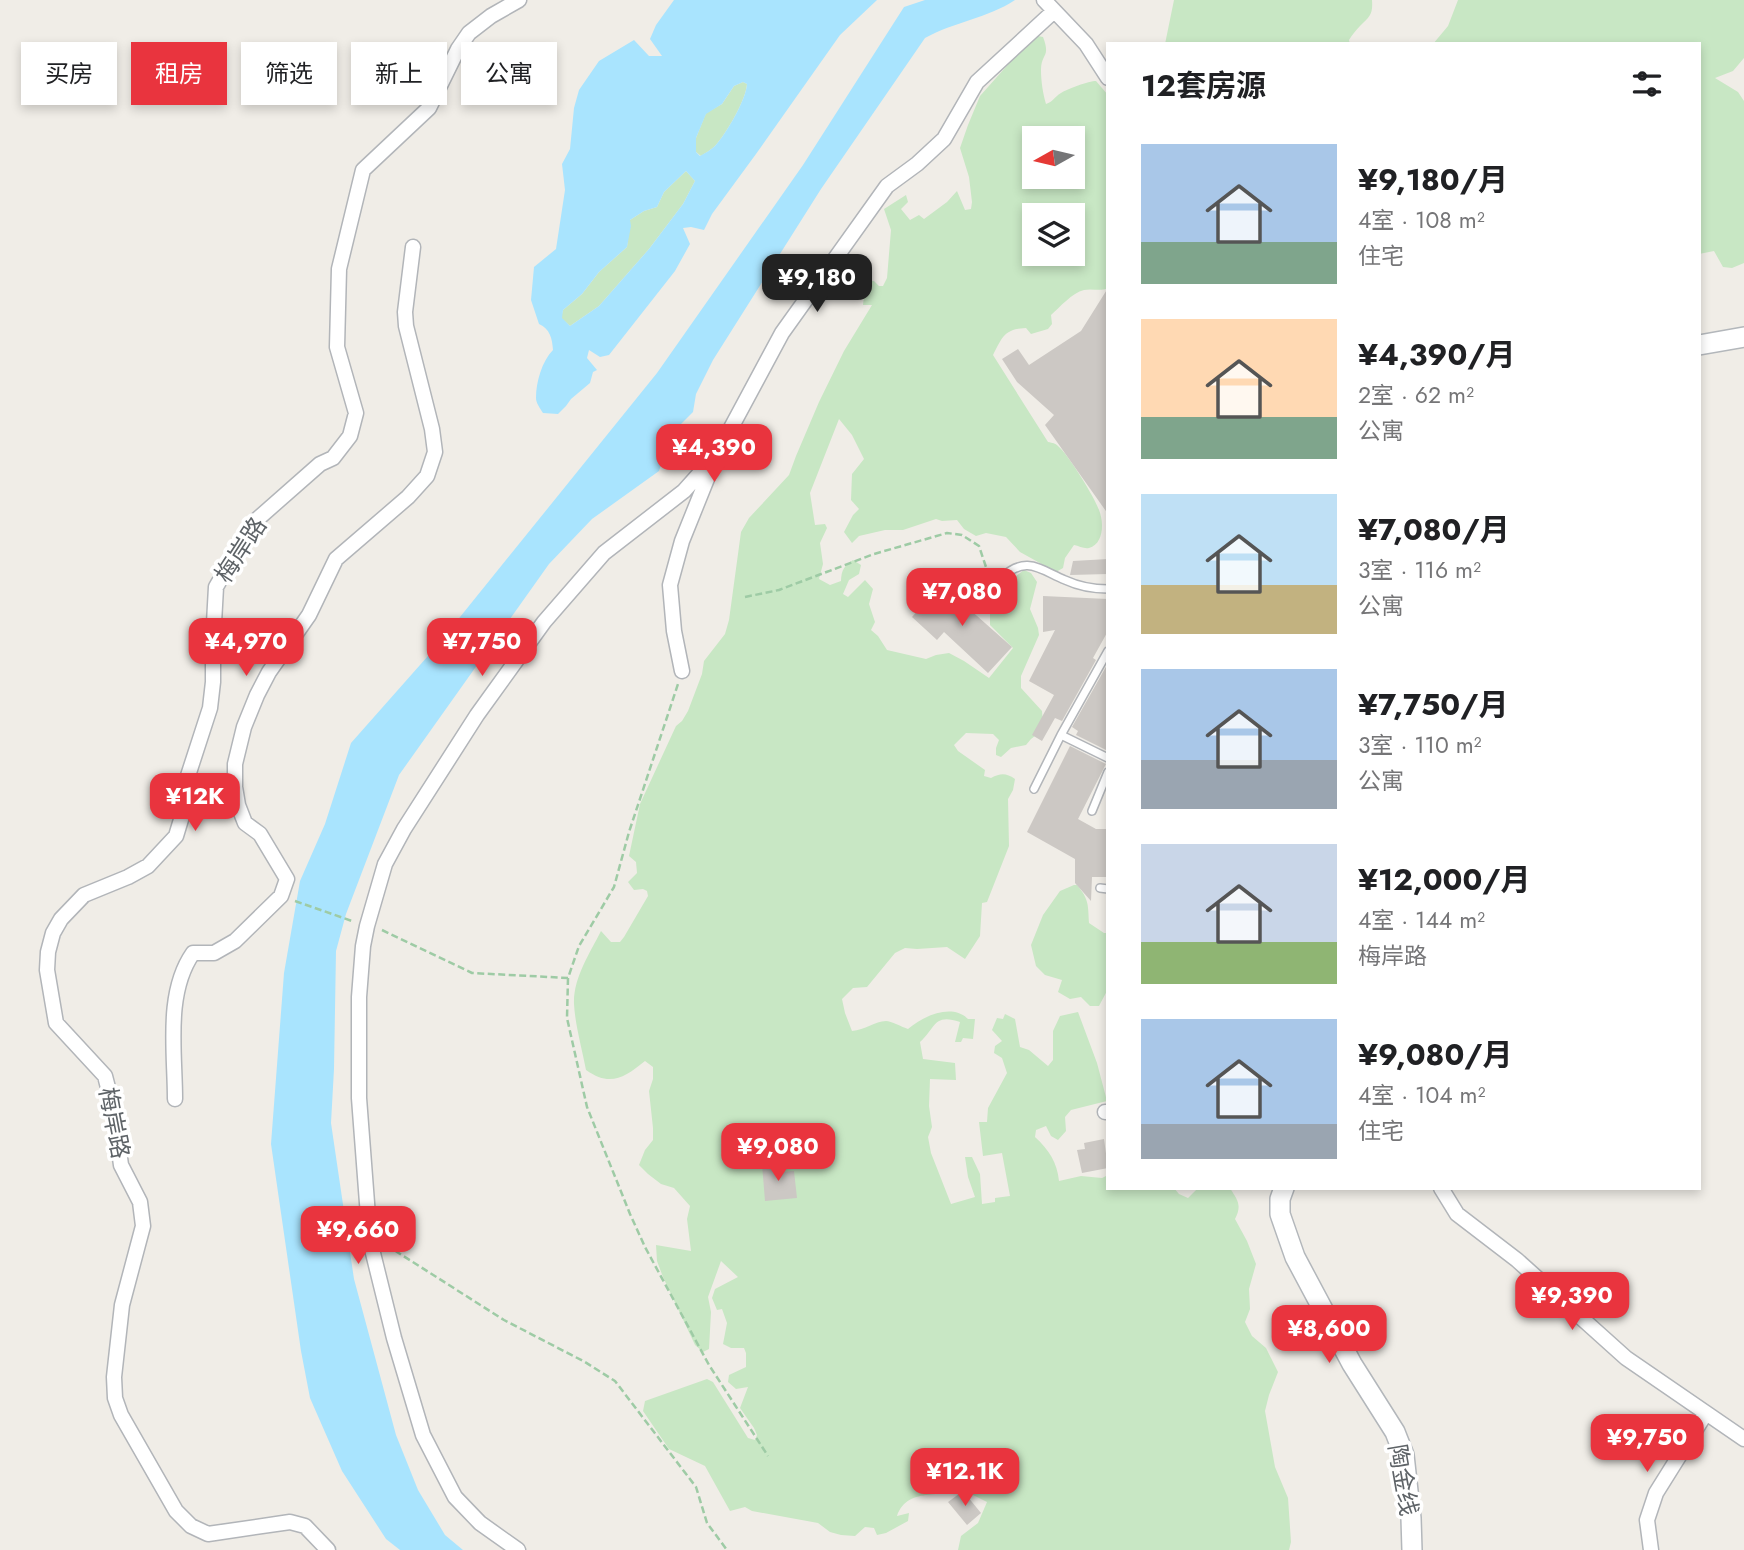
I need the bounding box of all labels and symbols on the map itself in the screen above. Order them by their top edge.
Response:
north arrow [1022,126,1085,189]
pin: ¥9,180 [760,254,874,314]
pin: ¥4,390 [657,424,771,484]
street label: 梅岸路 [206,510,275,589]
pin: ¥7,080 [905,568,1019,628]
pin: ¥4,970 [189,618,303,678]
pin: ¥7,750 [425,618,539,678]
pin: ¥12K [154,774,236,833]
street label: 梅岸路 [90,1084,139,1162]
pin: ¥9,080 [721,1124,835,1183]
pin: ¥9,660 [301,1206,415,1266]
pin: ¥9,390 [1515,1272,1629,1332]
pin: ¥8,600 [1272,1306,1386,1365]
pin: ¥9,750 [1590,1414,1704,1474]
street label: 陶金线 [1380,1441,1427,1518]
pin: ¥12.1K [908,1448,1022,1508]

